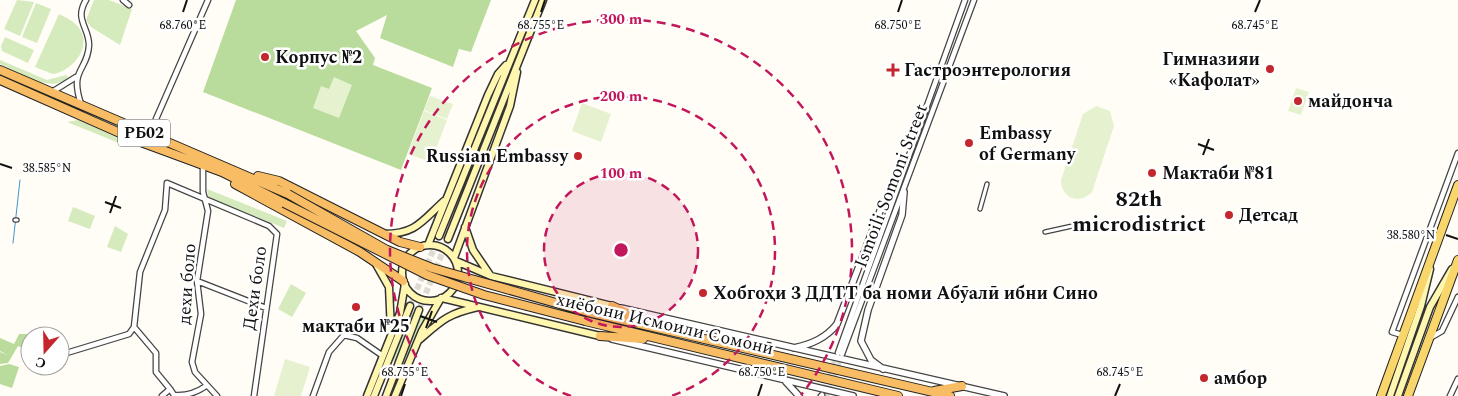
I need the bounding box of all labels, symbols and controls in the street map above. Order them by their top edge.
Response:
text: 300 m [600,8,643,31]
text: 68.760°E [160,16,206,35]
text: 68.755°E [518,16,564,35]
text: 68.750°E [875,16,921,35]
text: 68.745°E [1232,16,1278,35]
place label: Корпус №2 [275,44,362,71]
place label: Гимназияи «Кафолат» [1162,46,1260,94]
marker: Корпус №2 [259,51,271,63]
place label: Гастроэнтерология [904,57,1071,84]
marker: Гастроэнтерология [886,63,900,77]
marker: Гимназияи «Кафолат» [1264,63,1276,75]
text: 200 m [600,85,643,108]
place label: майдонча [1308,88,1394,115]
marker: майдонча [1292,95,1304,107]
street label: Ismoili Somoni Street [847,100,935,272]
road number: РБ02 [118,120,170,146]
place label: Embassy of Germany [979,120,1077,168]
marker: Embassy of Germany [963,137,975,149]
place label: Russian Embassy [426,143,569,170]
marker: Russian Embassy [572,150,584,162]
text: 38.585°N [23,159,71,178]
place label: Мактаби №81 [1162,160,1274,187]
text: 100 m [600,162,643,185]
marker: Мактаби №81 [1146,167,1158,179]
district label: 82th microdistrict [1072,183,1206,241]
place label: Детсад [1239,202,1298,229]
marker: Детсад [1223,209,1235,221]
text: 38.580°N [1387,226,1435,245]
centre of rings [612,241,630,259]
street label: дехи боло [171,242,203,326]
street label: Дехи боло [236,244,274,332]
place label: Хобгоҳи 3 ДДТТ ба номи Абӯалӣ ибни Сино [713,280,1098,307]
street label: хиёбони Исмоили Сомонӣ [554,286,776,362]
marker: Хобгоҳи 3 ДДТТ ба номи Абӯалӣ ибни Сино [697,287,709,299]
marker: мактаби №25 [350,301,362,313]
place label: мактаби №25 [302,313,410,340]
north arrow [20,326,70,376]
text: С [32,351,49,374]
text: 68.755°E [382,363,428,382]
text: 68.750°E [739,363,785,382]
text: 68.745°E [1097,363,1143,382]
place label: амбор [1214,365,1267,392]
marker: амбор [1198,372,1210,384]

